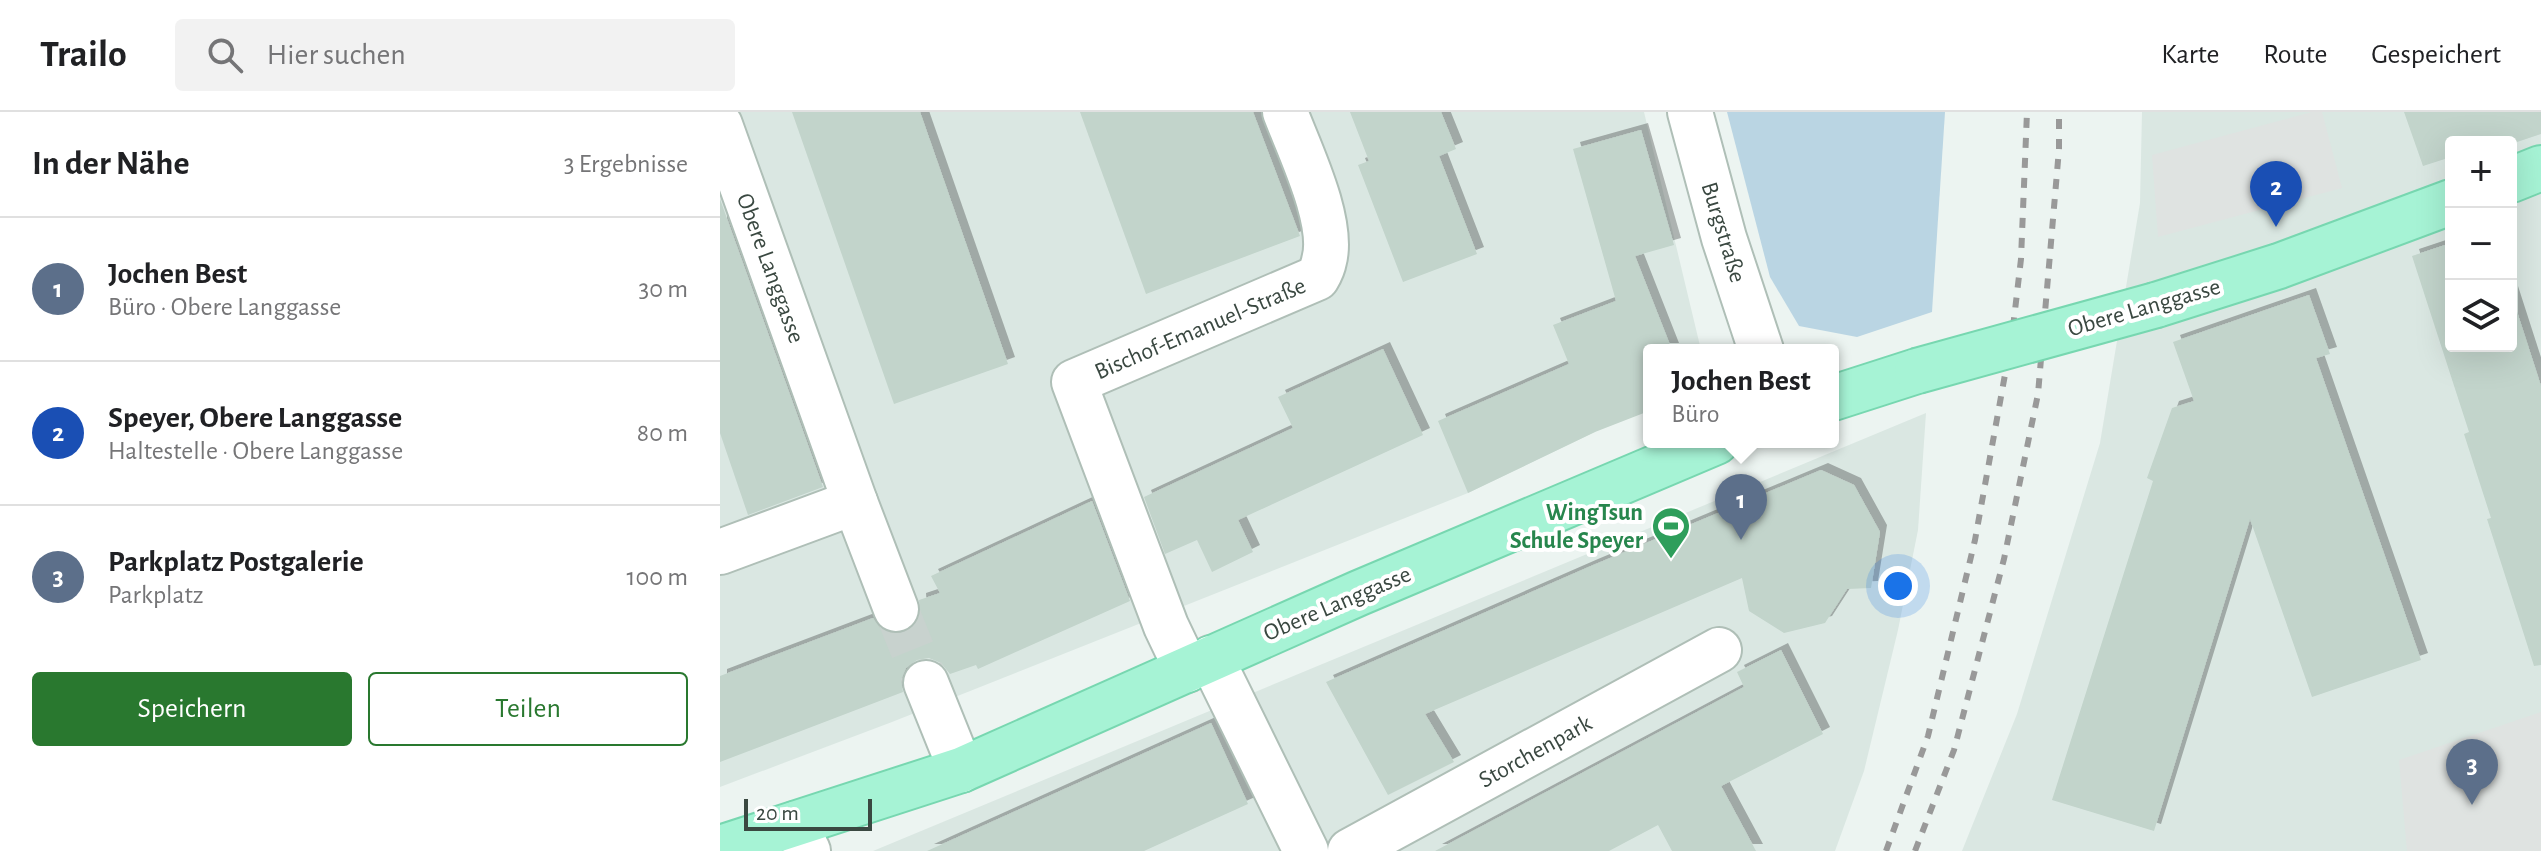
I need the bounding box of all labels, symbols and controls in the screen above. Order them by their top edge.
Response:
search box [175,19,735,91]
icon: search [203,33,247,77]
text: Trailo [40,36,127,74]
text: Hier suchen [267,40,406,70]
text: Karte [2161,41,2219,69]
text: Route [2263,41,2327,69]
text: Gespeichert [2371,41,2501,69]
map controls [2445,136,2517,352]
button: + [2445,136,2517,208]
text: In der Nähe [32,147,189,181]
text: 3 Ergebnisse [564,151,688,177]
pin: 2 [2250,161,2302,227]
street label: Burgstraße [1696,179,1750,285]
street label: Obere Langgasse [732,190,808,346]
button: − [2445,208,2517,280]
text: Jochen Best [108,259,247,289]
street label: Bischof-Emanuel-Straße [1091,274,1309,384]
street label: Obere Langgasse [2065,275,2223,341]
text: 1 [53,276,63,302]
text: 30 m [638,276,688,302]
button: layers [2445,280,2517,352]
text: Büro · Obere Langgasse [108,294,341,320]
popup [1643,344,1839,448]
text: Jochen Best [1671,366,1811,396]
text: Büro [1671,401,1719,427]
text: Speyer, Obere Langgasse [108,403,402,433]
text: 2 [52,420,64,446]
text: 80 m [637,420,688,446]
text: Haltestelle · Obere Langgasse [108,438,403,464]
pin: 1 [1715,474,1767,540]
place label: WingTsun Schule Speyer [1510,501,1644,553]
sports icon: WingTsun Schule Speyer [1650,505,1692,560]
text: Parkplatz Postgalerie [108,547,364,577]
street label: Obere Langgasse [1260,562,1415,646]
text: 3 [52,564,64,590]
text: 100 m [627,564,688,590]
your location [1878,566,1918,606]
text: Parkplatz [108,582,204,608]
button: Speichern [32,672,352,746]
button: Teilen [368,672,688,746]
street label: Storchenpark [1475,711,1596,793]
pin: 3 [2446,739,2498,805]
scale bar [744,795,872,831]
text: 20 m [756,802,799,824]

